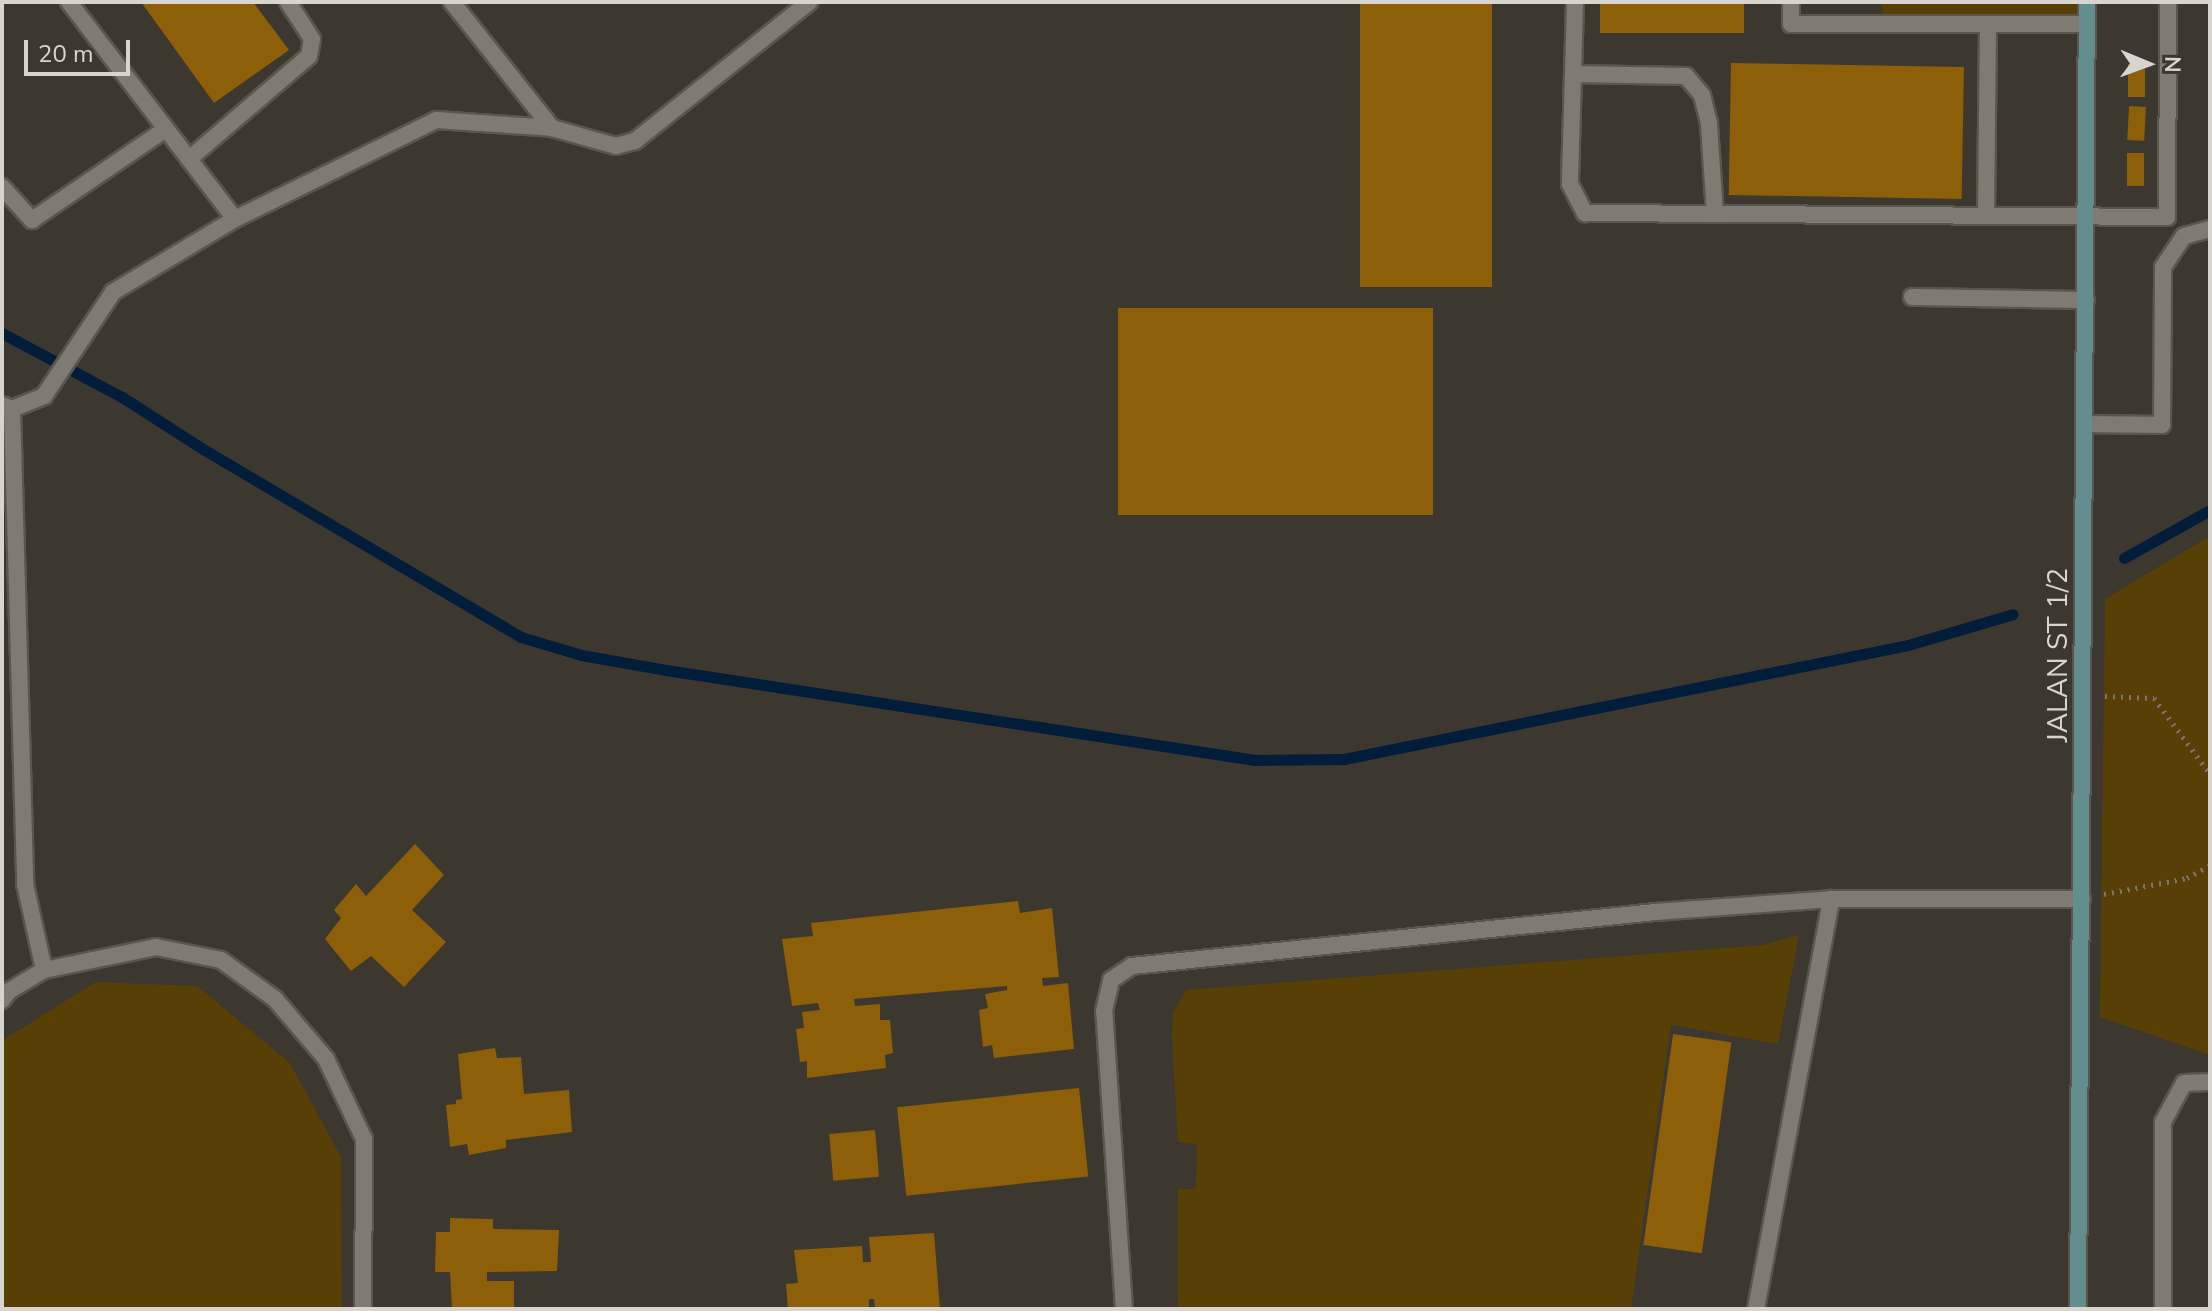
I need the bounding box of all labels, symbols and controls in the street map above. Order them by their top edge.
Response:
scale bar [28,24,134,74]
north arrow [2108,24,2188,104]
text: 20 m [38,38,94,70]
text: N [2157,56,2187,73]
street label: JALAN ST 1/2 [2041,568,2075,742]

